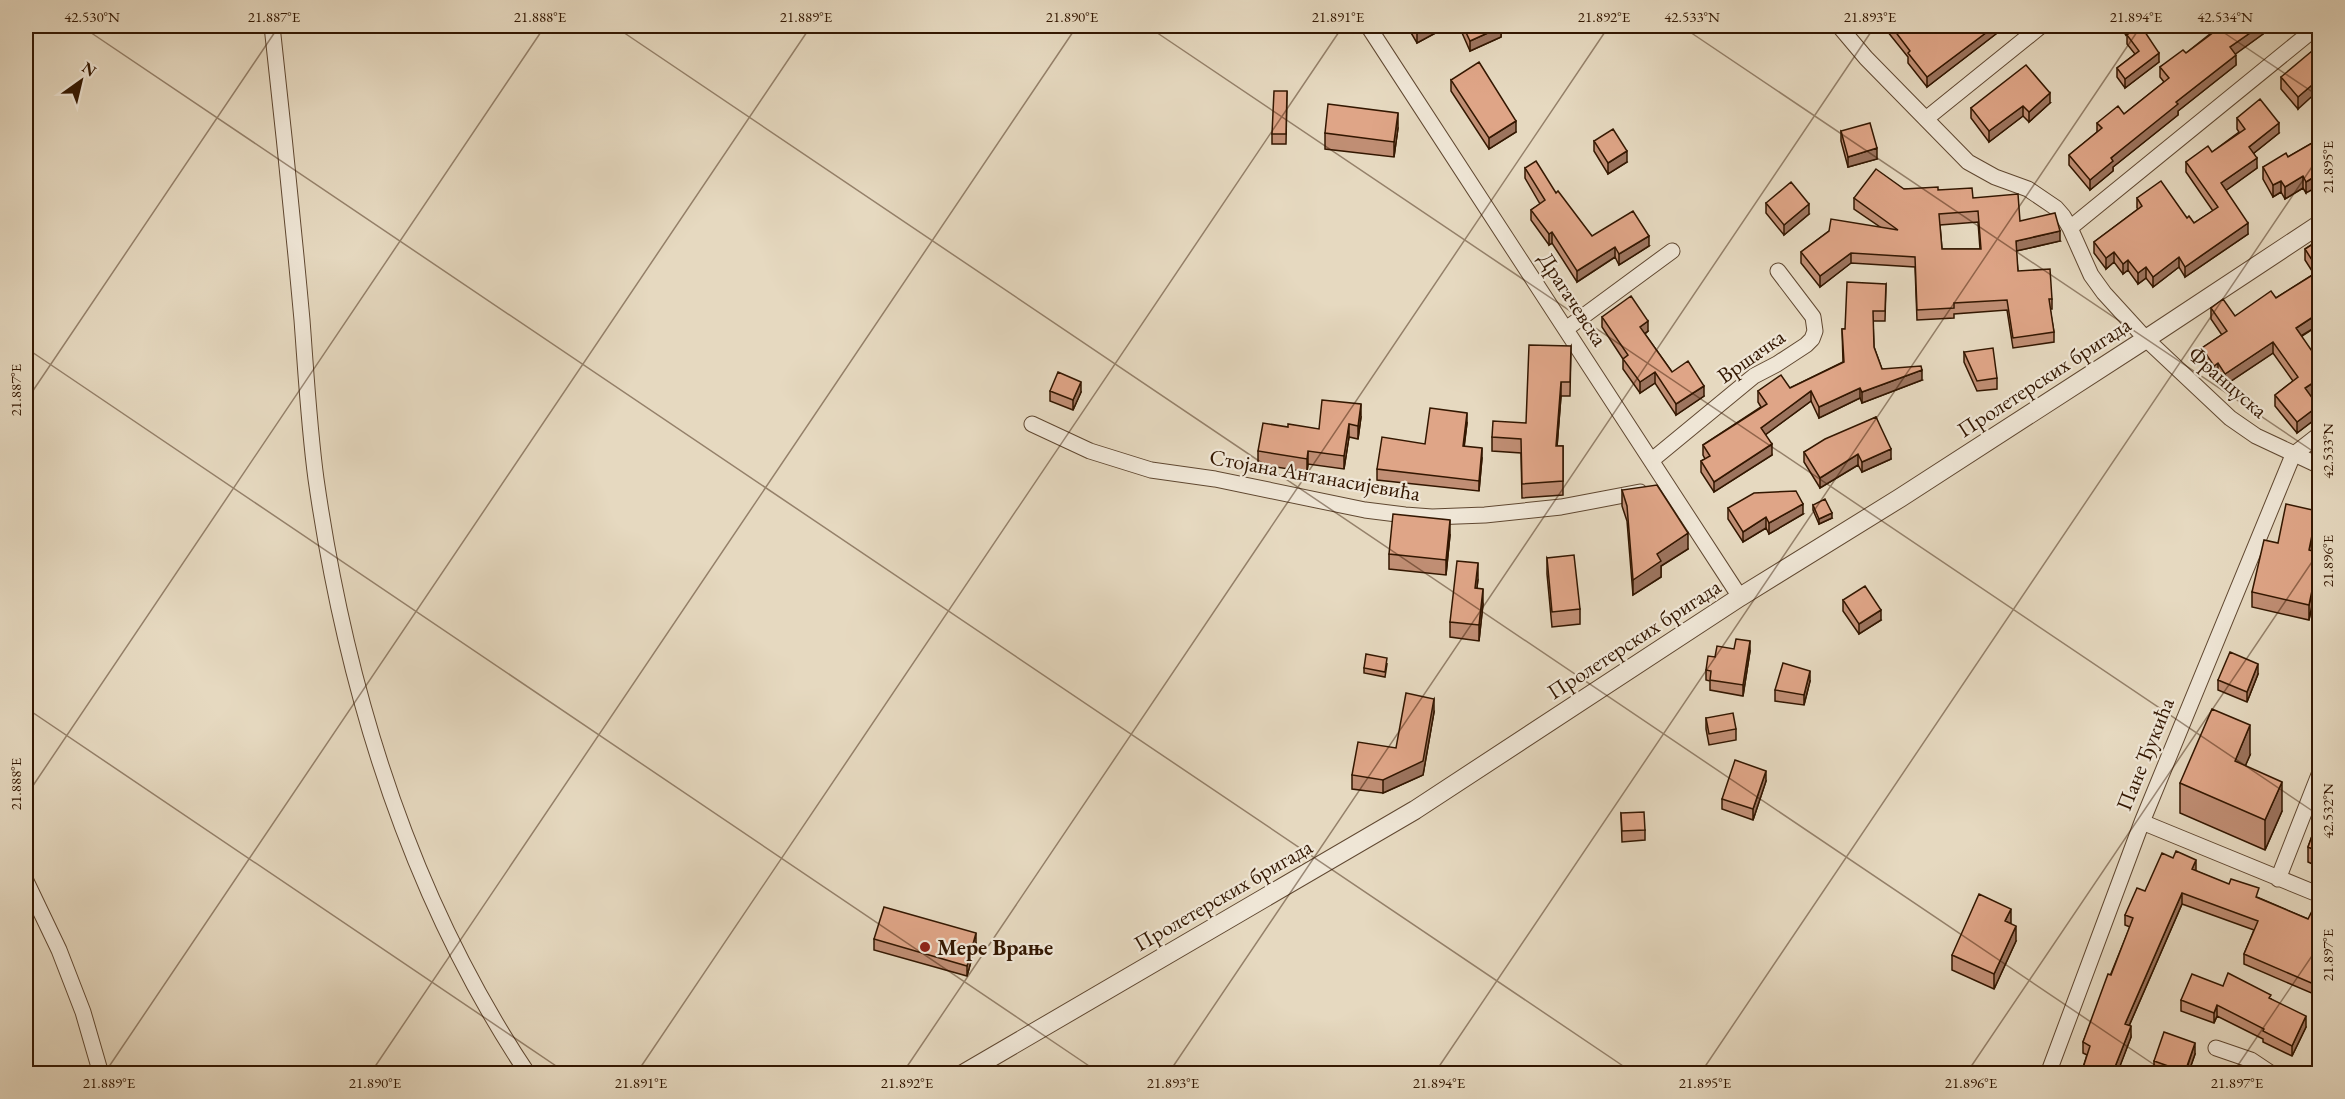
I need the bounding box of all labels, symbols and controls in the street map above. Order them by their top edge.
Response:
text: 42.530°N [64,7,120,26]
text: 21.887°E [248,7,301,26]
text: 21.888°E [514,7,567,26]
text: 21.889°E [780,7,833,26]
text: 21.890°E [1046,7,1099,26]
text: 21.891°E [1312,7,1365,26]
text: 21.892°E [1578,7,1631,26]
text: 42.533°N [1664,7,1720,26]
text: 21.893°E [1844,7,1897,26]
text: 21.894°E [2110,7,2163,26]
text: 42.534°N [2197,7,2253,26]
north arrow [51,51,111,111]
text: N [78,57,100,81]
text: 21.895°E [2318,140,2337,193]
street label: Драгачевска [1532,246,1614,352]
street label: Пролетерских бригада [1952,310,2137,444]
street label: Вршачка [1711,322,1791,390]
street label: Француска [2182,340,2274,425]
text: 21.887°E [6,363,25,416]
text: 42.533°N [2318,423,2337,479]
street label: Стојана Антанасијевића [1207,442,1423,508]
text: 21.896°E [2318,534,2337,587]
street label: Пролетерских бригада [1542,572,1727,706]
street label: Пане Ђукића [2109,693,2181,815]
text: 21.888°E [6,757,25,810]
text: 42.532°N [2318,783,2337,839]
street label: Пролетерских бригада [1128,832,1318,958]
text: 21.897°E [2318,928,2337,981]
place label: Мере Врање [937,933,1053,962]
marker: Мере Врање [918,940,932,954]
text: 21.889°E [83,1073,136,1092]
text: 21.890°E [349,1073,402,1092]
text: 21.891°E [615,1073,668,1092]
text: 21.892°E [881,1073,934,1092]
text: 21.893°E [1147,1073,1200,1092]
text: 21.894°E [1413,1073,1466,1092]
text: 21.895°E [1679,1073,1732,1092]
text: 21.896°E [1945,1073,1998,1092]
text: 21.897°E [2211,1073,2264,1092]

